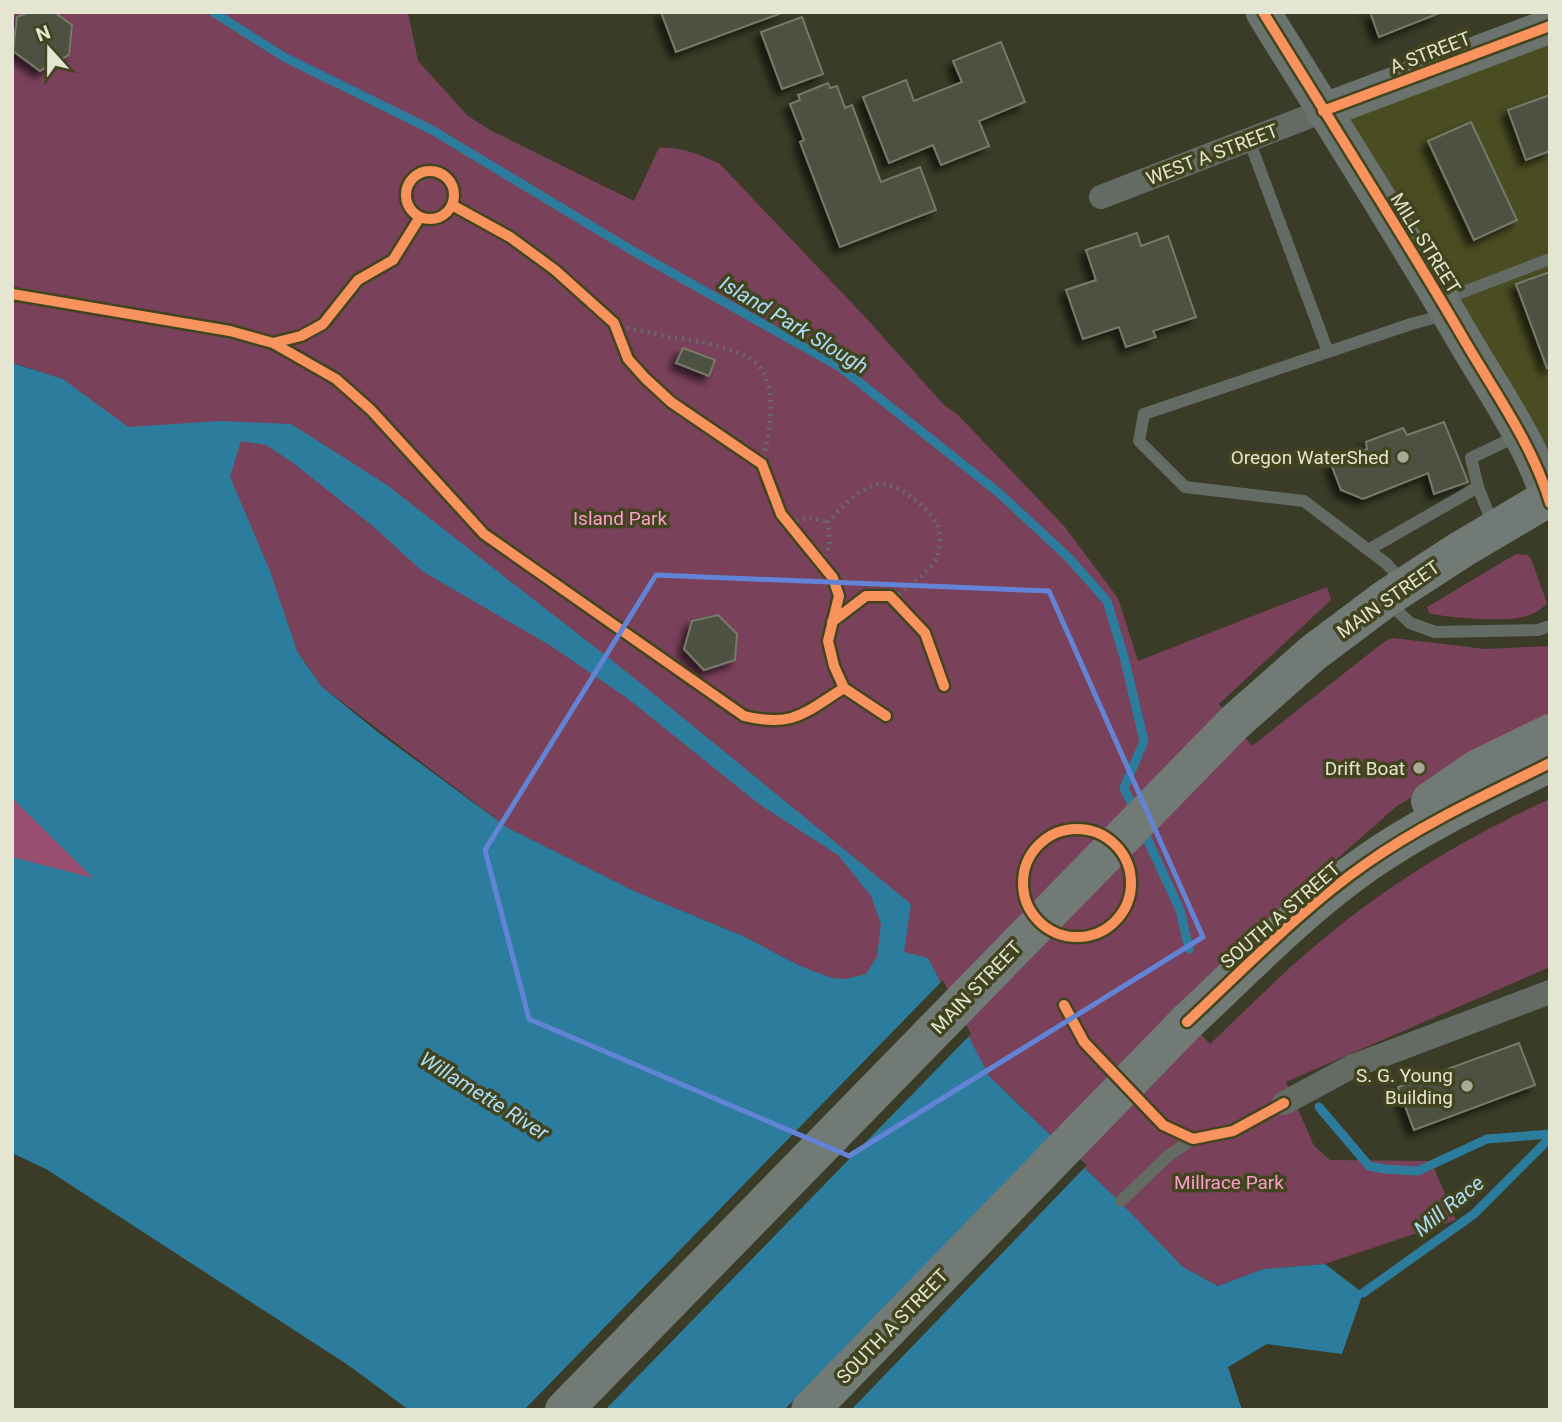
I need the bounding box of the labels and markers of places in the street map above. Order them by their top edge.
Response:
place label: Oregon WaterShed [1231,446,1389,469]
marker: Oregon WaterShed [1395,449,1411,465]
place label: Drift Boat [1325,757,1405,780]
marker: Drift Boat [1411,760,1427,776]
place label: S. G. Young Building [1356,1064,1453,1109]
marker: S. G. Young Building [1459,1078,1475,1094]

